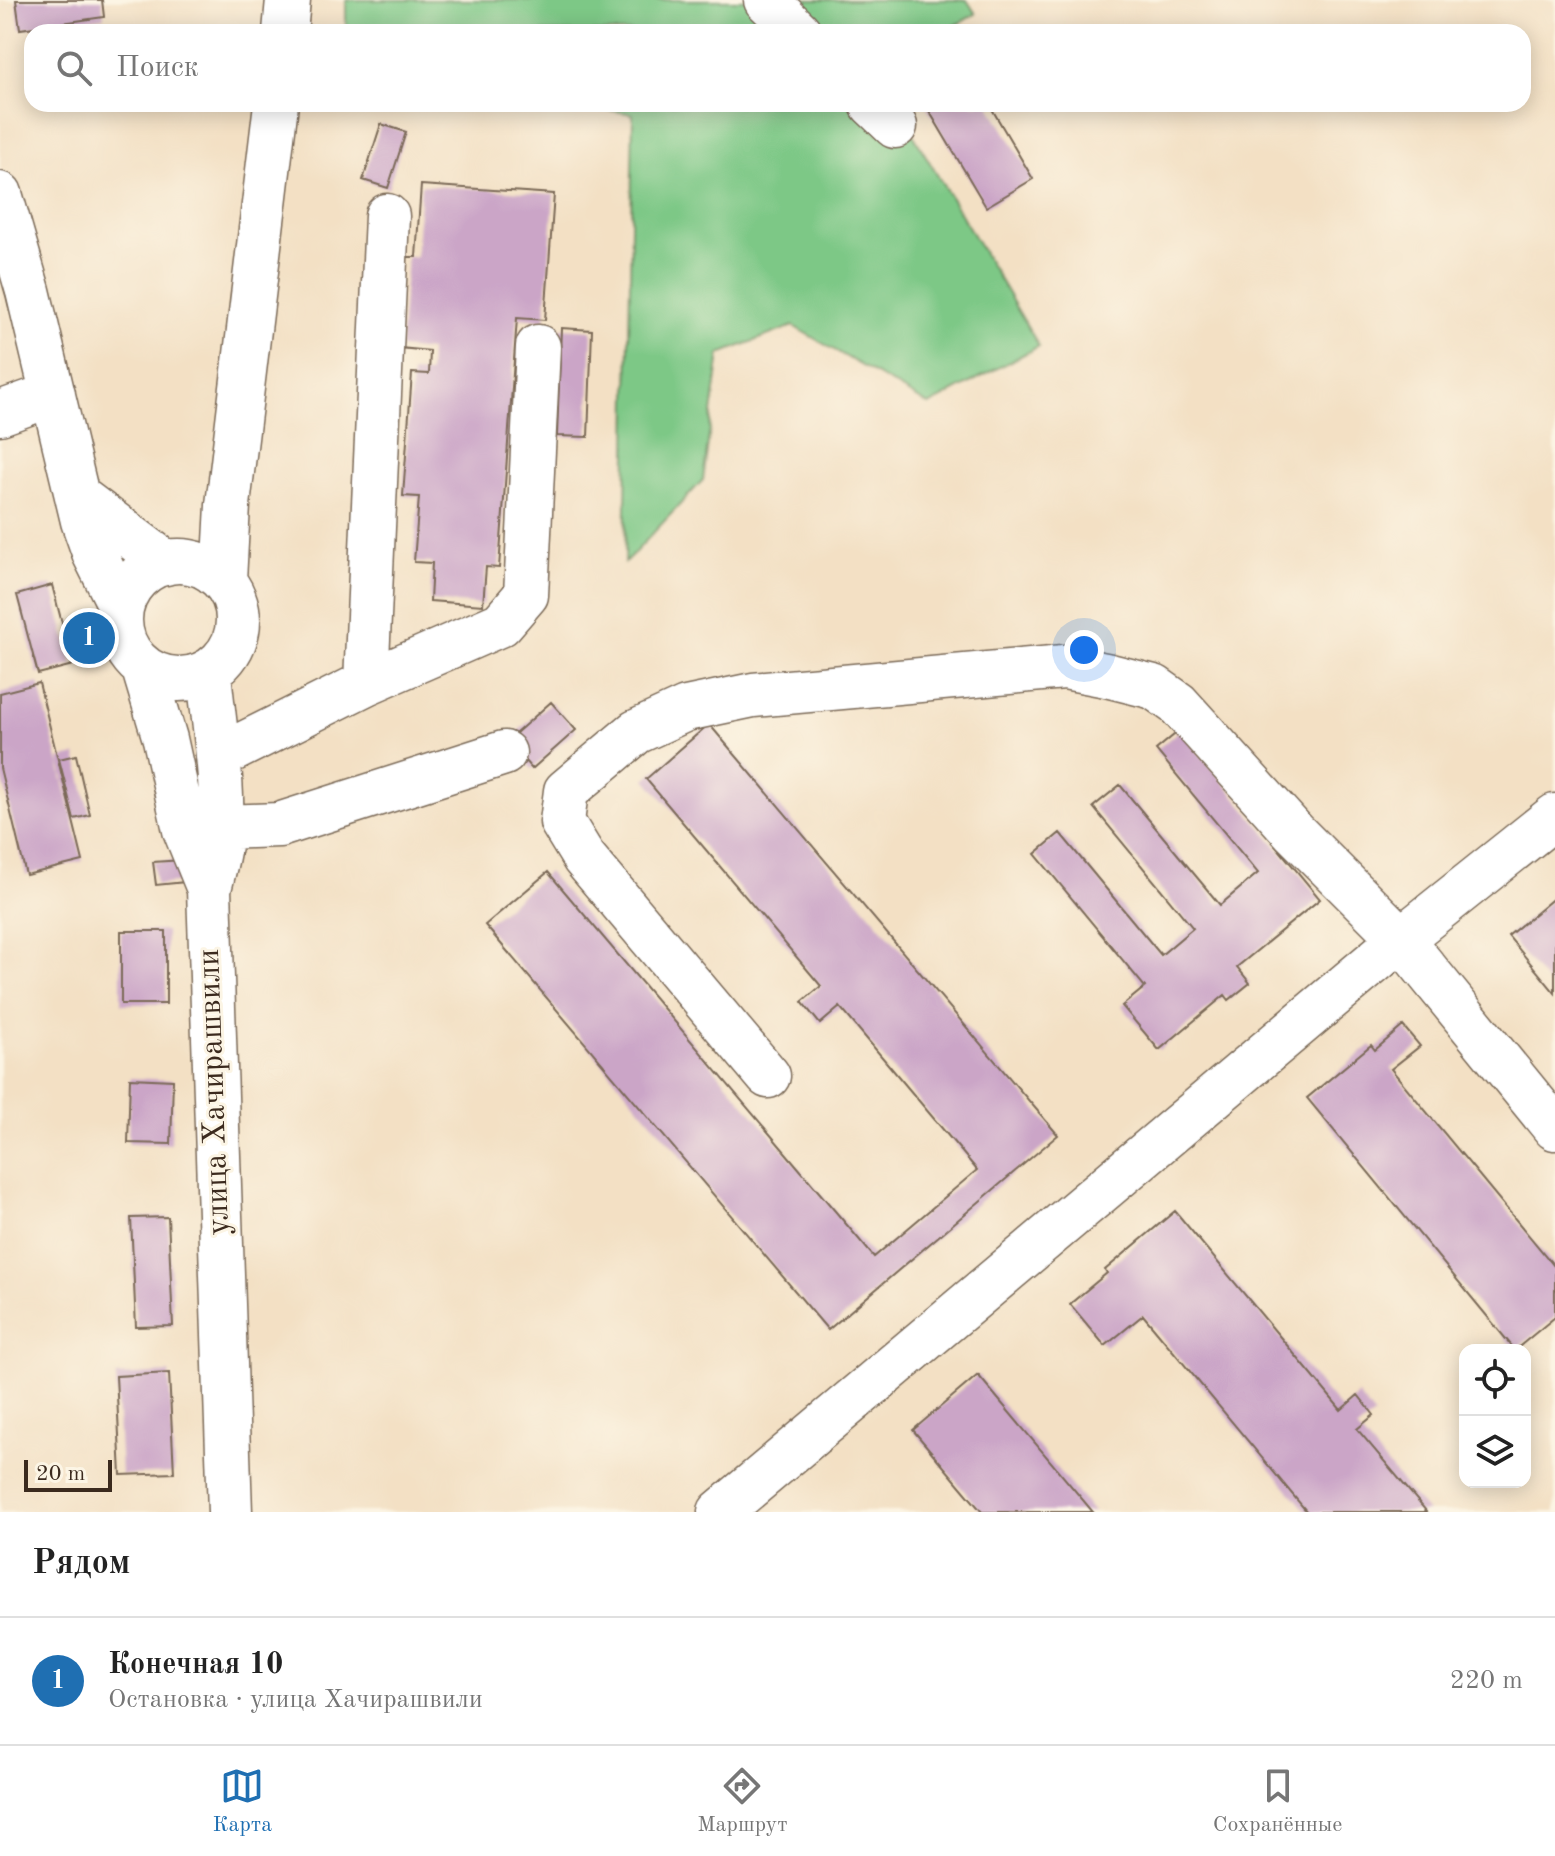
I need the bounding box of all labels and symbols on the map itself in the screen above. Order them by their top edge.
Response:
pin: 1 [63,608,115,668]
your location [1064,630,1104,670]
street label: улица Хачирашвили [194,948,236,1236]
scale bar [24,1456,112,1492]

